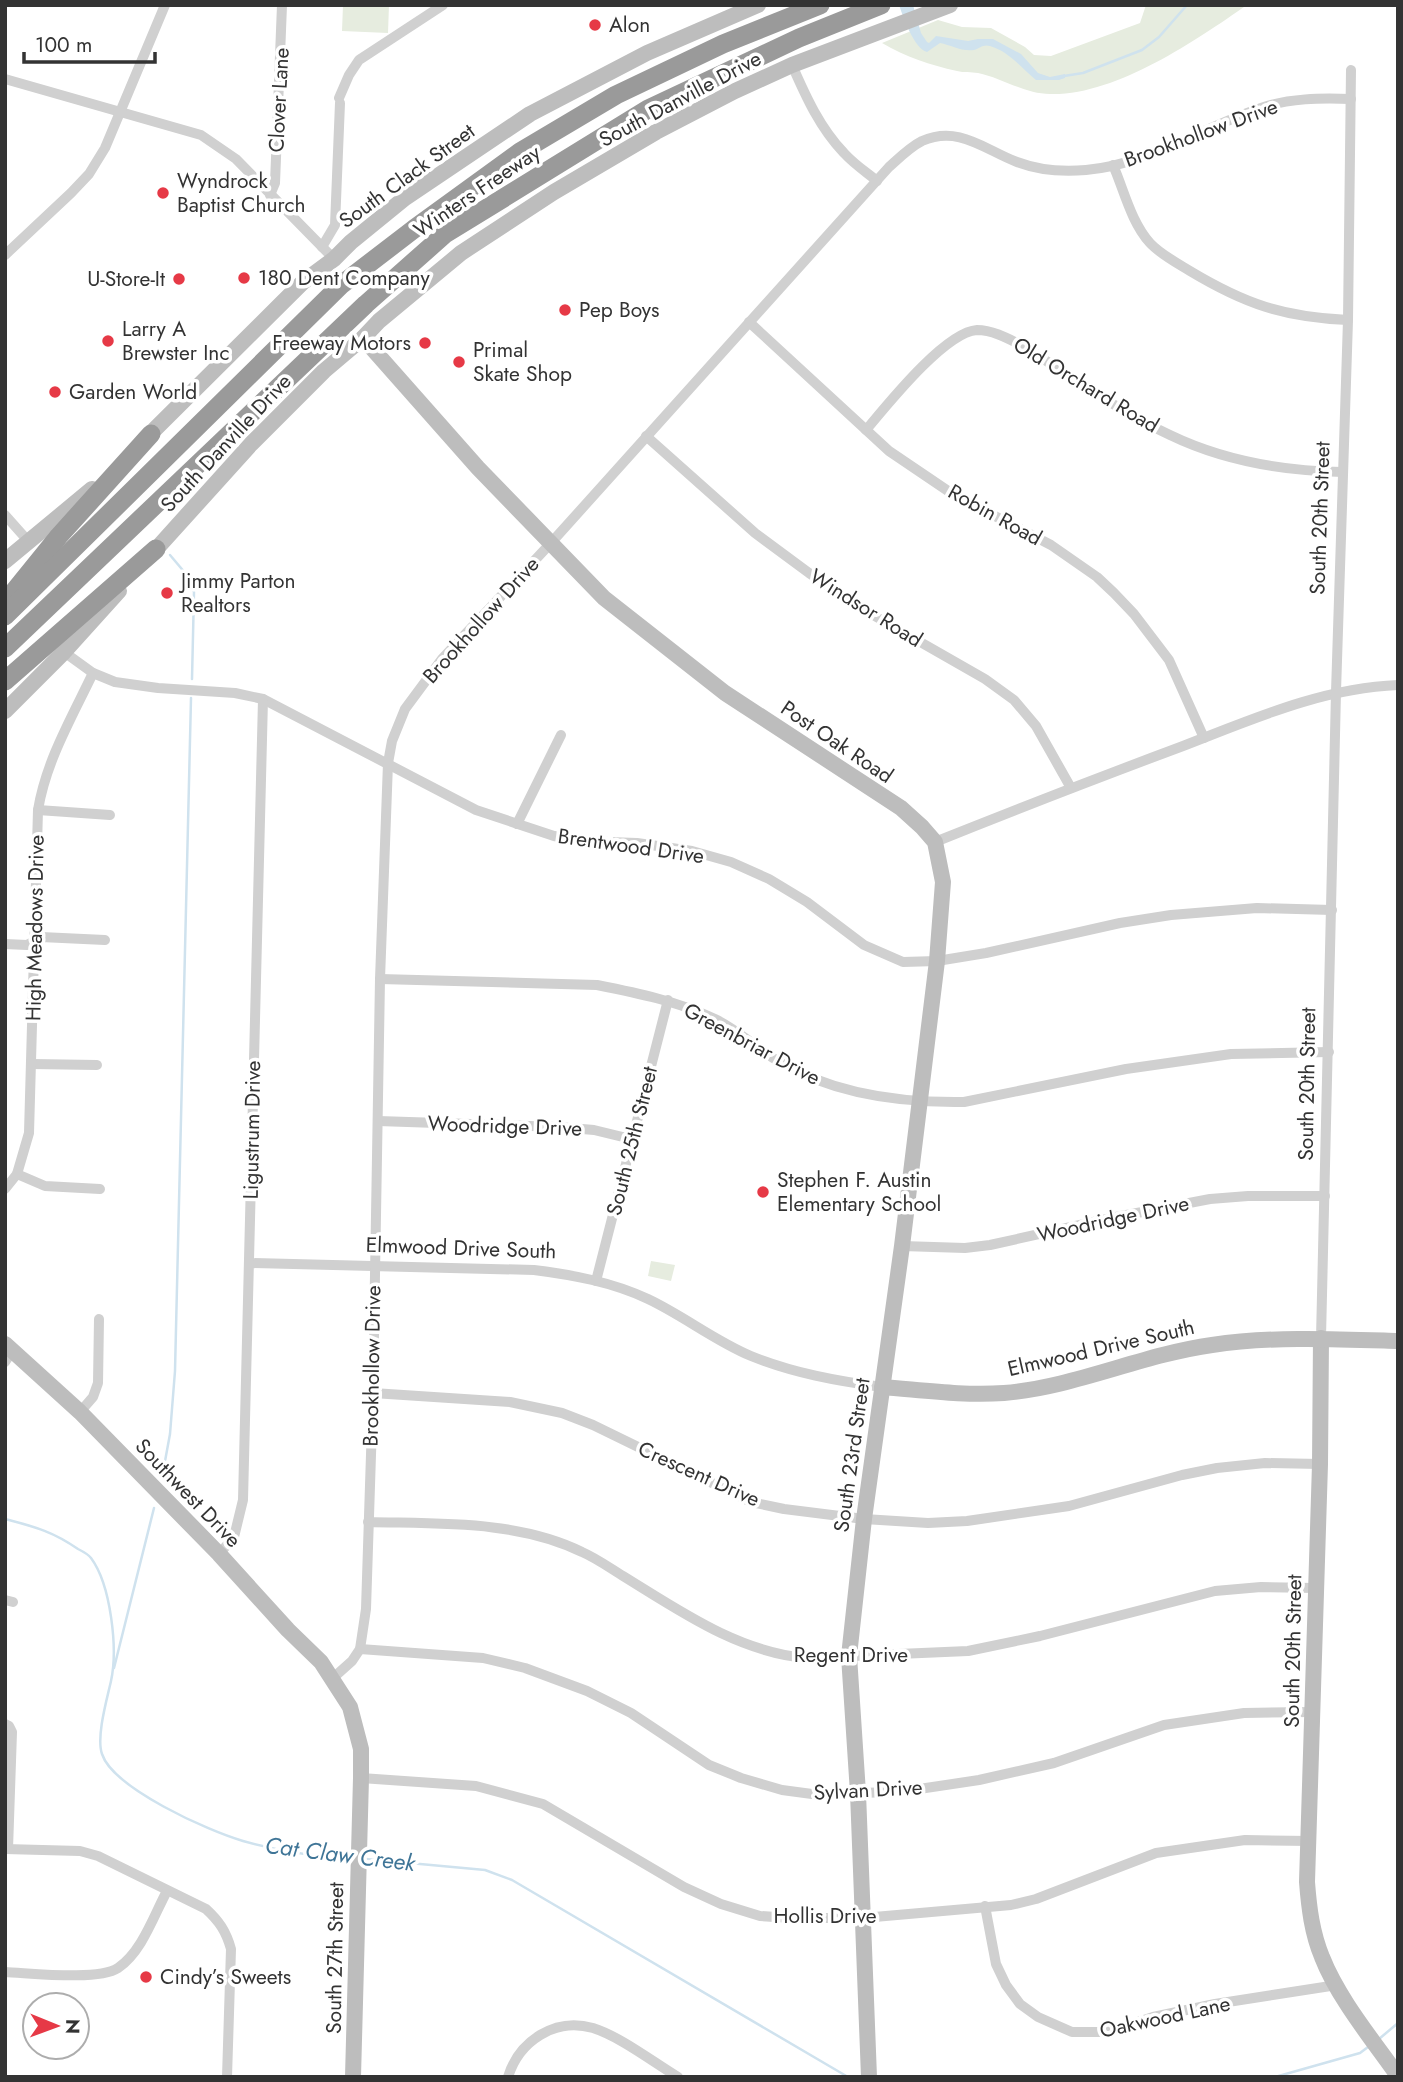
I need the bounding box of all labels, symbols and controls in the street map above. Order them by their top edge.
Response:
place label: Alon [609,10,650,40]
marker: Alon [587,17,603,33]
scale bar [24,21,156,65]
text: 100 m [35,30,92,60]
street label: South Danville Drive [594,43,767,154]
street label: Clover Lane [261,47,297,153]
street label: Brookhollow Drive [1120,91,1282,175]
street label: South Clack Street [333,116,481,236]
street label: Winters Freeway [408,137,547,245]
place label: Wyndrock Baptist Church [177,166,305,220]
marker: Wyndrock Baptist Church [155,185,171,201]
place label: 180 Dent Company [258,263,430,293]
place label: U-Store-It [87,264,165,294]
marker: 180 Dent Company [236,270,252,286]
marker: U-Store-It [171,271,187,287]
place label: Pep Boys [579,295,660,325]
marker: Pep Boys [557,302,573,318]
place label: Larry A Brewster Inc [122,314,229,368]
place label: Freeway Motors [272,328,411,358]
street label: Old Orchard Road [1008,330,1164,440]
marker: Larry A Brewster Inc [100,333,116,349]
marker: Freeway Motors [417,335,433,351]
place label: Primal Skate Shop [473,335,572,389]
marker: Primal Skate Shop [451,354,467,370]
street label: South Danville Drive [154,367,298,519]
place label: Garden World [69,377,197,407]
marker: Garden World [47,384,63,400]
street label: South 20th Street [1302,441,1338,595]
street label: Robin Road [943,477,1047,553]
street label: Brookhollow Drive [416,550,546,690]
street label: Windsor Road [804,561,928,655]
place label: Jimmy Parton Realtors [178,566,295,620]
marker: Jimmy Parton Realtors [159,585,175,601]
street label: Post Oak Road [775,693,899,791]
street label: Brentwood Drive [556,821,706,871]
street label: High Meadows Drive [18,834,52,1022]
street label: Greenbriar Drive [678,995,826,1093]
street label: South 20th Street [1291,1007,1323,1161]
street label: Ligustrum Drive [236,1060,268,1200]
street label: South 25th Street [599,1063,665,1219]
street label: Woodridge Drive [427,1108,583,1144]
place label: Stephen F. Austin Elementary School [777,1165,941,1219]
marker: Stephen F. Austin Elementary School [755,1184,771,1200]
street label: Woodridge Drive [1034,1188,1192,1250]
street label: Elmwood Drive South [365,1230,557,1266]
street label: Brookhollow Drive [356,1285,388,1447]
street label: Elmwood Drive South [1005,1312,1197,1384]
street label: South 23rd Street [826,1376,878,1534]
street label: Southwest Drive [128,1432,248,1554]
street label: Crescent Drive [633,1434,765,1514]
street label: South 20th Street [1277,1574,1309,1728]
street label: Regent Drive [794,1640,908,1670]
street label: Sylvan Drive [813,1772,923,1808]
water label: Cat Claw Creek [263,1828,418,1880]
street label: South 27th Street [319,1882,351,2034]
street label: Hollis Drive [773,1901,877,1931]
place label: Cindy’s Sweets [160,1962,291,1992]
marker: Cindy’s Sweets [138,1969,154,1985]
street label: Oakwood Lane [1097,1988,1233,2045]
north arrow [21,1991,91,2061]
text: N [59,2019,86,2034]

